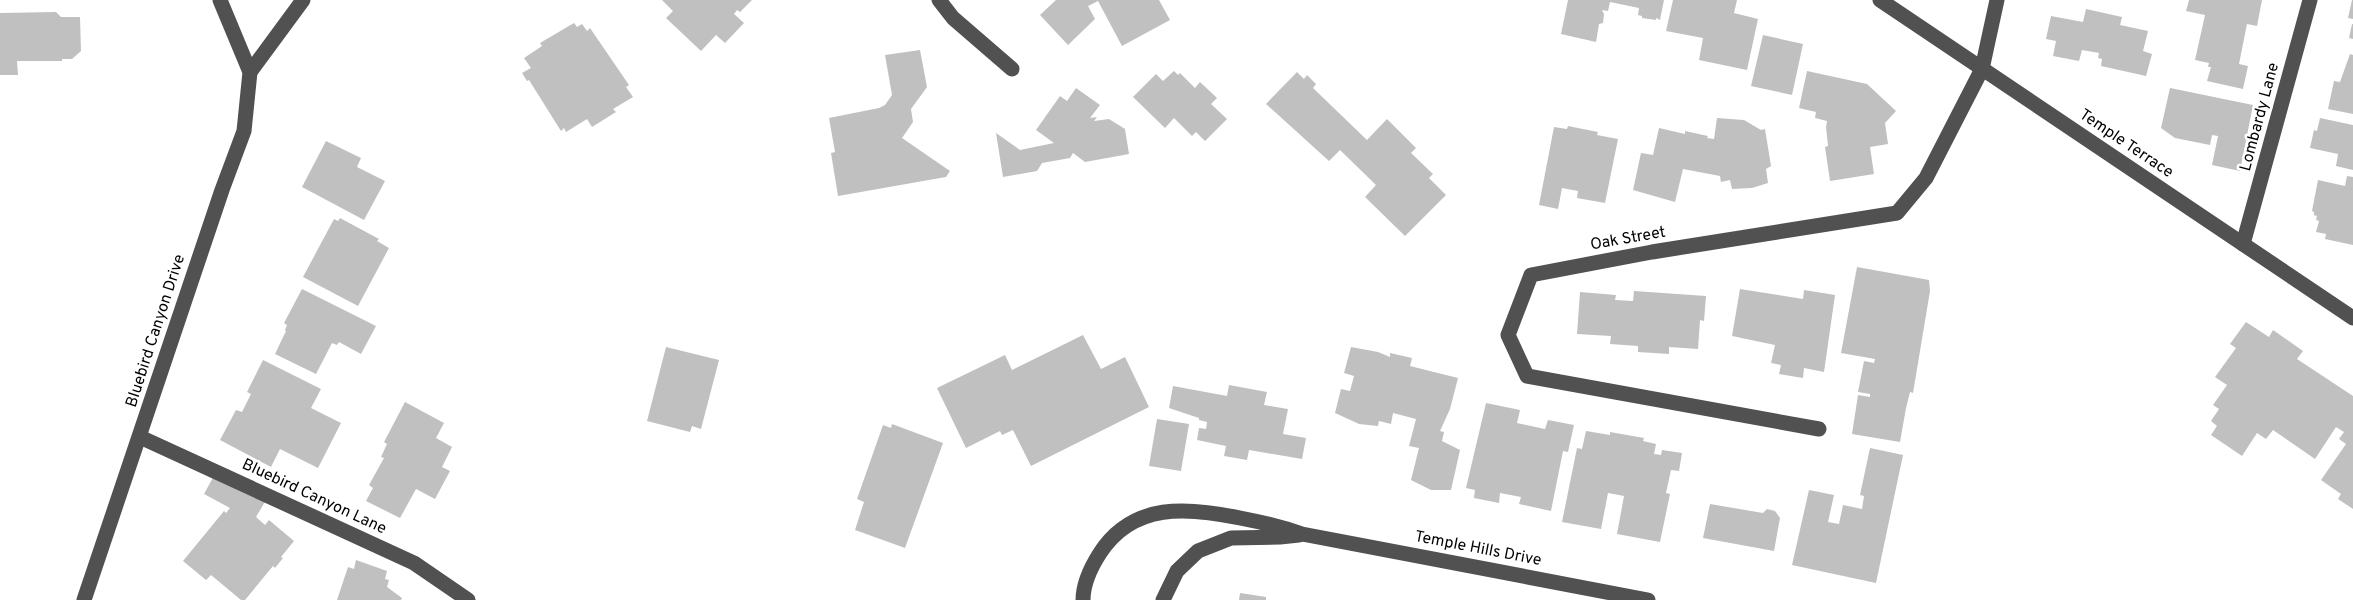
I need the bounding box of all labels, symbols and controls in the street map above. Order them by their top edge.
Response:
street label: Lombardy Lane [2236,60,2284,174]
street label: Temple Terrace [2075,105,2177,183]
street label: Oak Street [1589,223,1667,255]
street label: Bluebird Canyon Drive [122,252,190,410]
street label: Bluebird Canyon Lane [239,455,389,539]
street label: Temple Hills Drive [1413,527,1543,571]

